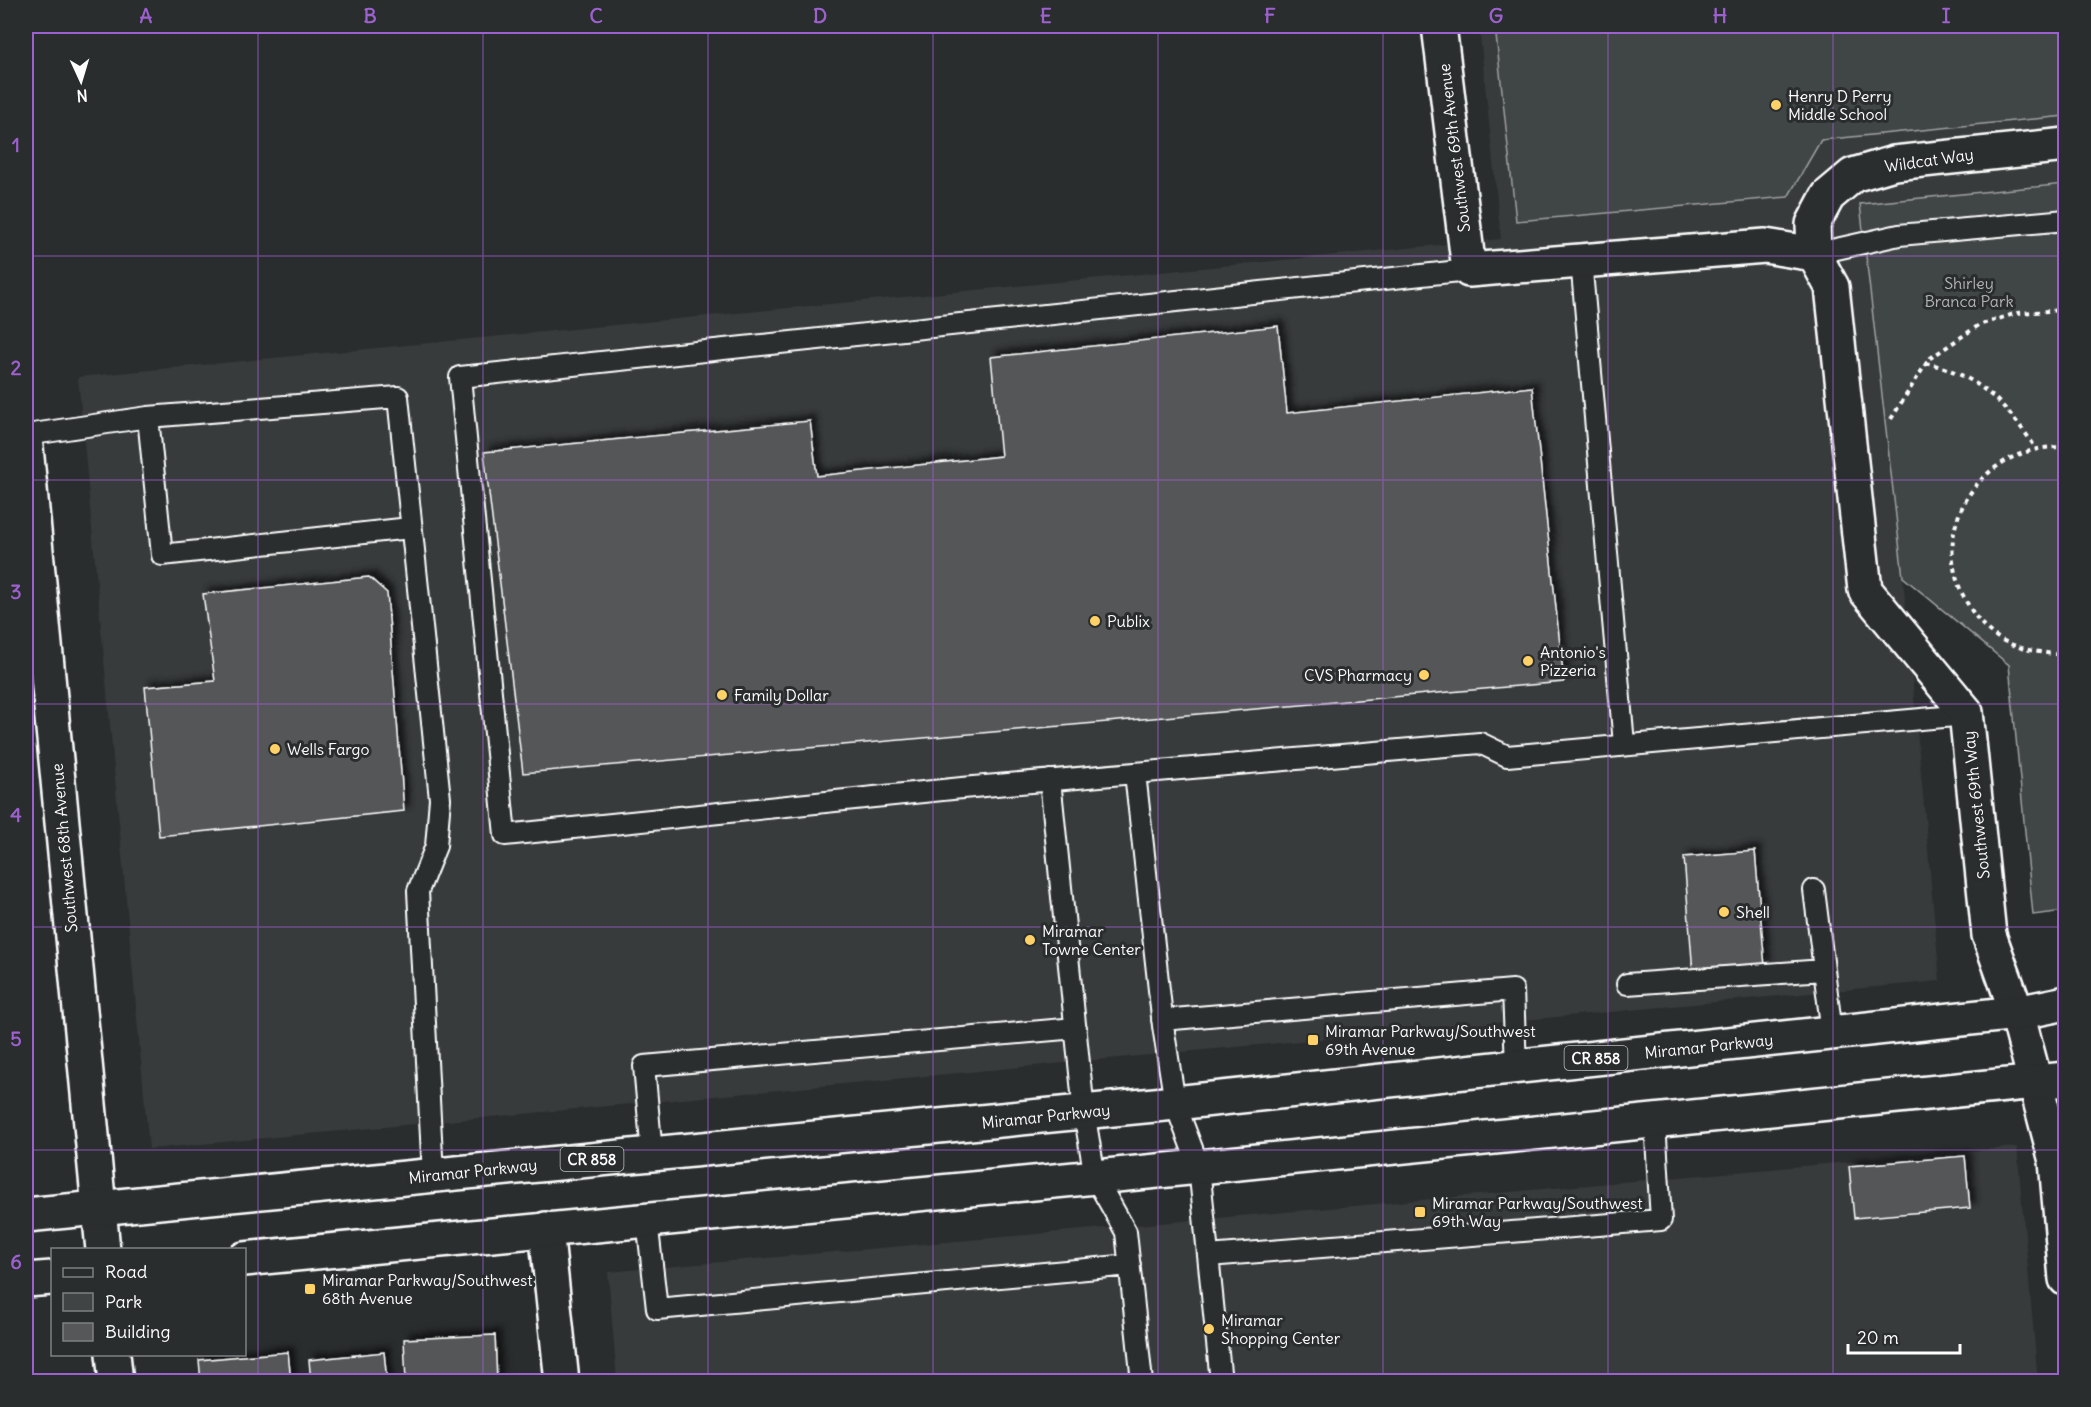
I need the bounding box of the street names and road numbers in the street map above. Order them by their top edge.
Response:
street label: Southwest 69th Avenue [1434,62,1474,234]
street label: Wildcat Way [1883,144,1975,176]
street label: Southwest 69th Way [1958,730,1994,880]
street label: Southwest 68th Avenue [47,762,81,934]
street label: Miramar Parkway [1644,1029,1774,1063]
road number: CR 858 [1564,1046,1628,1070]
street label: Miramar Parkway [981,1099,1111,1133]
road number: CR 858 [560,1147,624,1171]
street label: Miramar Parkway [408,1154,538,1188]

